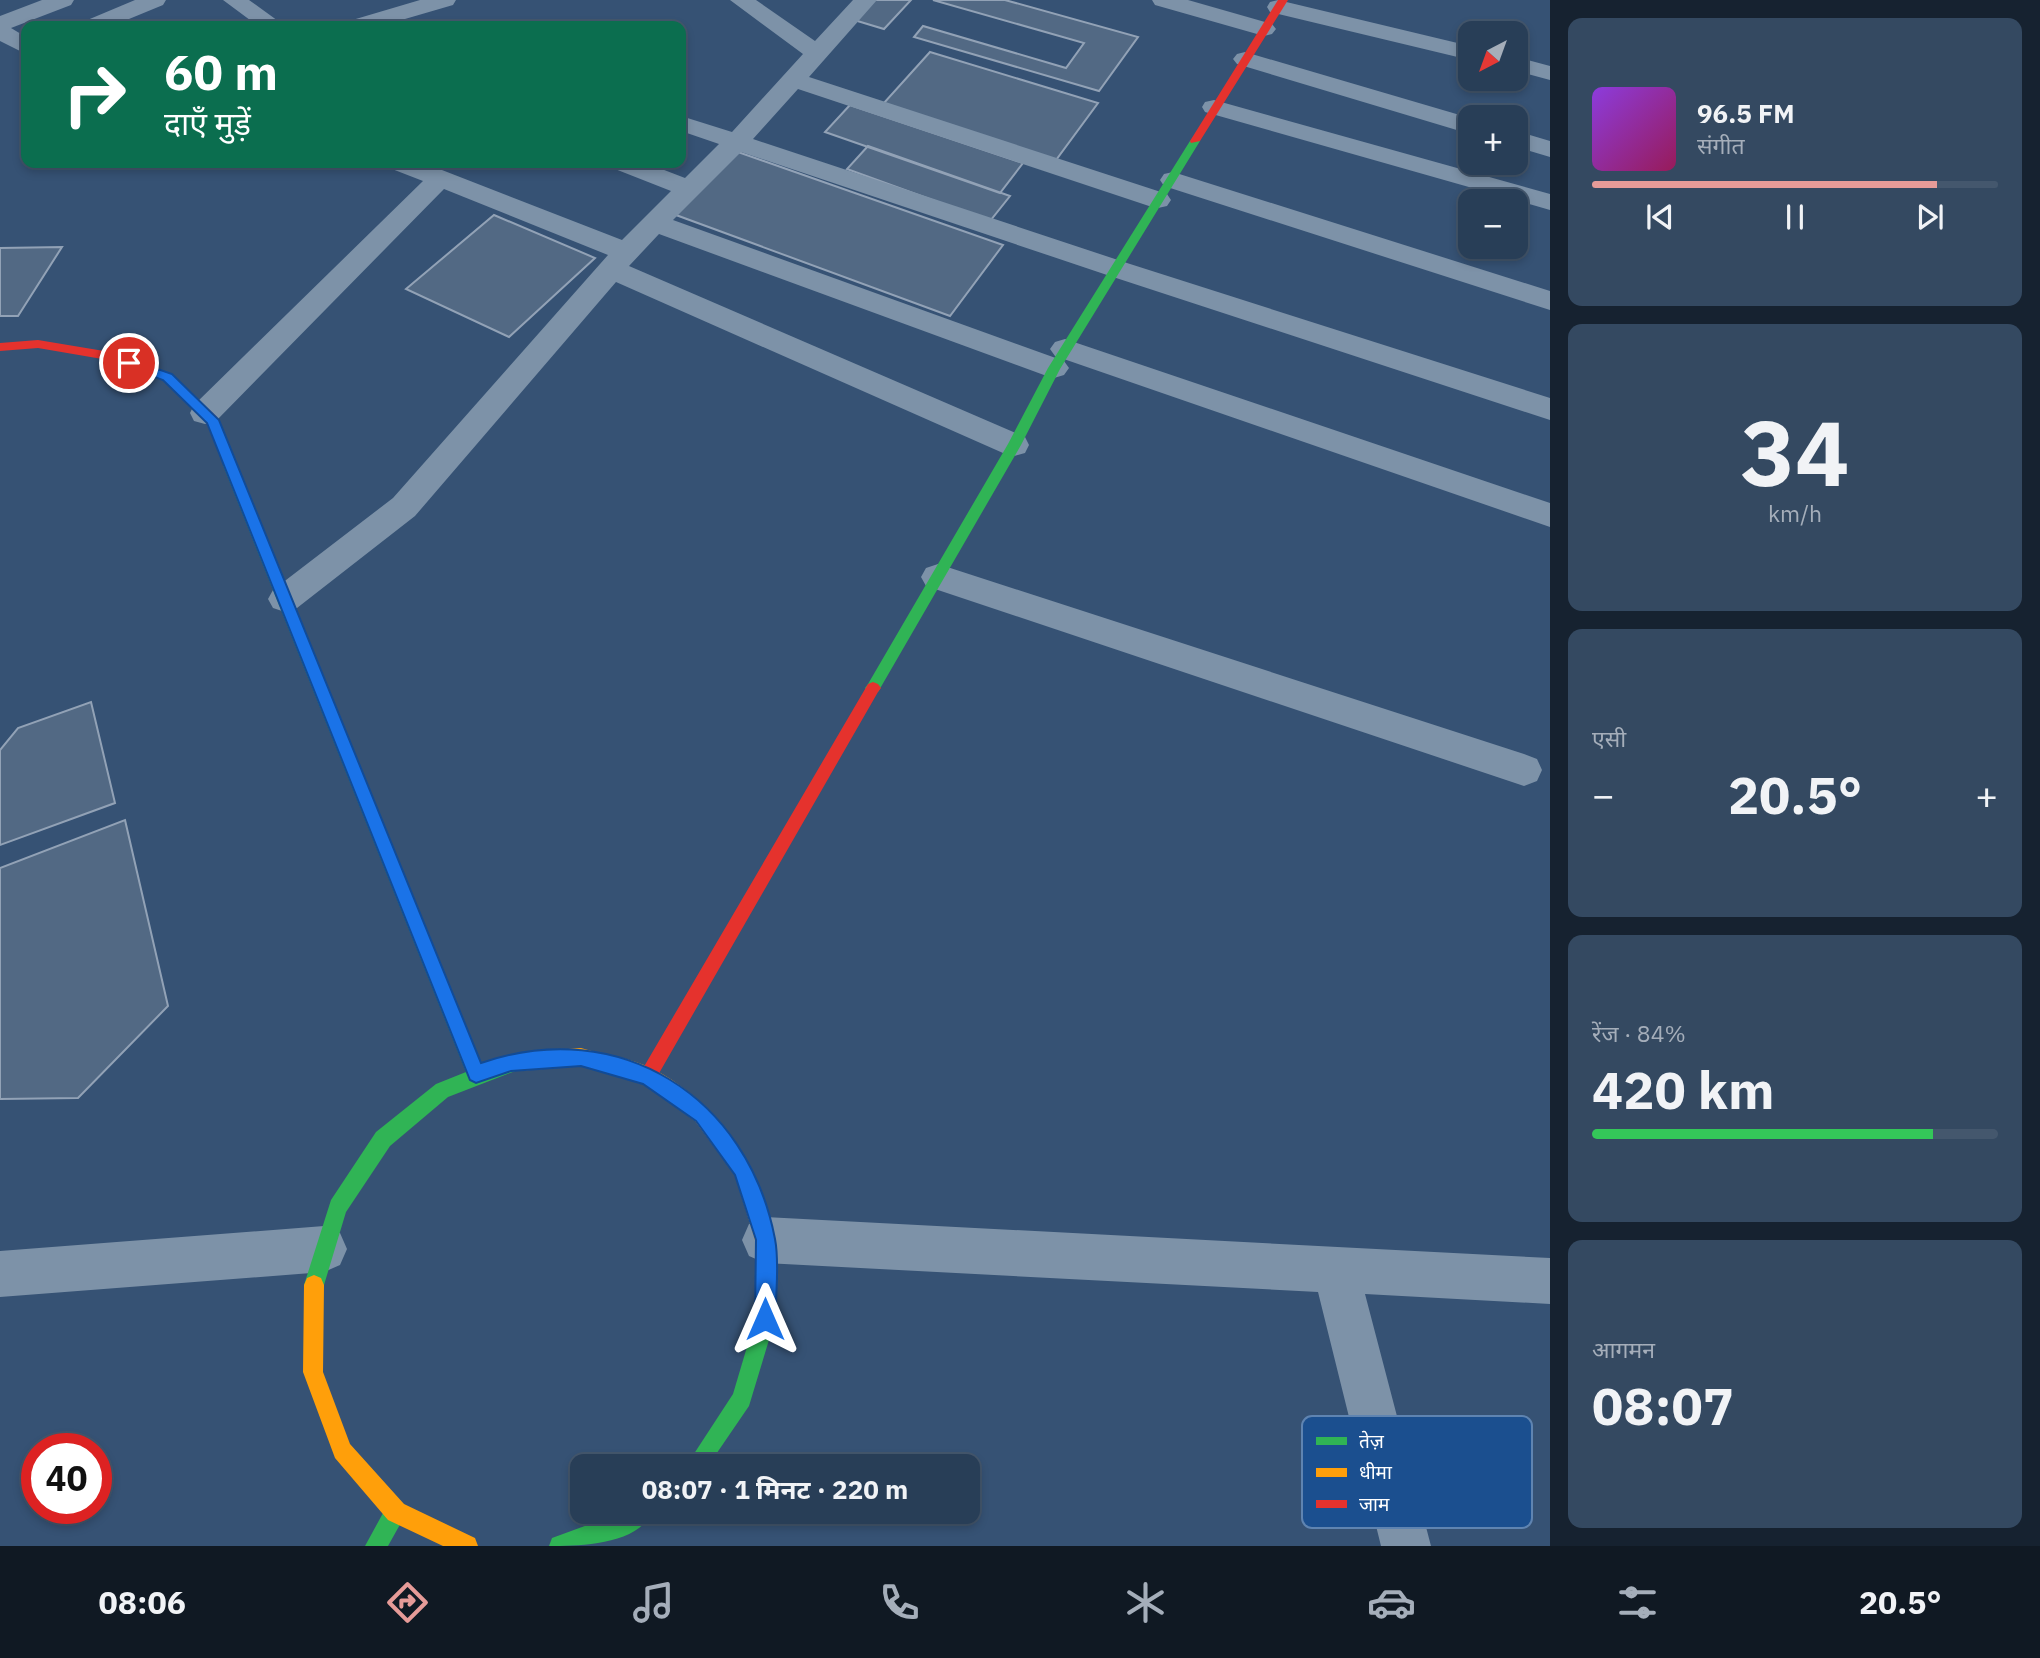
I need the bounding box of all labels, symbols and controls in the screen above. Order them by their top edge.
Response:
north arrow [1458,21,1528,91]
map controls [1458,21,1528,259]
text: 60 m [164,40,278,103]
icon: right [49,49,140,140]
text: 96.5 FM [1697,96,1795,130]
text: दाएँ मुड़ें [164,102,251,144]
button: + [1458,105,1528,175]
text: संगीत [1697,130,1745,160]
button: − [1458,189,1528,259]
icon: previous [1641,198,1679,236]
icon: pause [1776,198,1814,236]
icon: next [1911,198,1949,236]
pin [99,333,159,393]
icon: arrive [110,344,148,382]
text: 34 [1740,393,1850,511]
text: km/h [1768,498,1822,528]
text: एसी [1592,723,1626,753]
text: 20.5° [1728,761,1862,828]
text: − [1592,770,1615,819]
text: + [1975,770,1998,819]
text: रेंज · 84% [1592,1018,1686,1048]
text: 420 km [1592,1056,1774,1123]
position arrow [728,1282,802,1356]
text: आगमन [1592,1334,1655,1364]
text: 08:07 [1592,1372,1734,1439]
legend [1302,1416,1532,1528]
text: तेज़ [1359,1429,1385,1453]
speed limit sign: 40 [21,1433,112,1524]
text: धीमा [1359,1460,1393,1484]
text: 08:07 · 1 मिनट · 220 m [642,1472,908,1506]
text: जाम [1359,1492,1390,1516]
icon: directions [383,1578,432,1627]
icon: music [629,1578,678,1627]
icon: phone [875,1578,924,1627]
icon: climate [1121,1578,1170,1627]
icon: car [1367,1578,1416,1627]
icon: filters [1613,1578,1662,1627]
text: 08:06 [99,1581,186,1623]
text: 20.5° [1859,1581,1941,1623]

